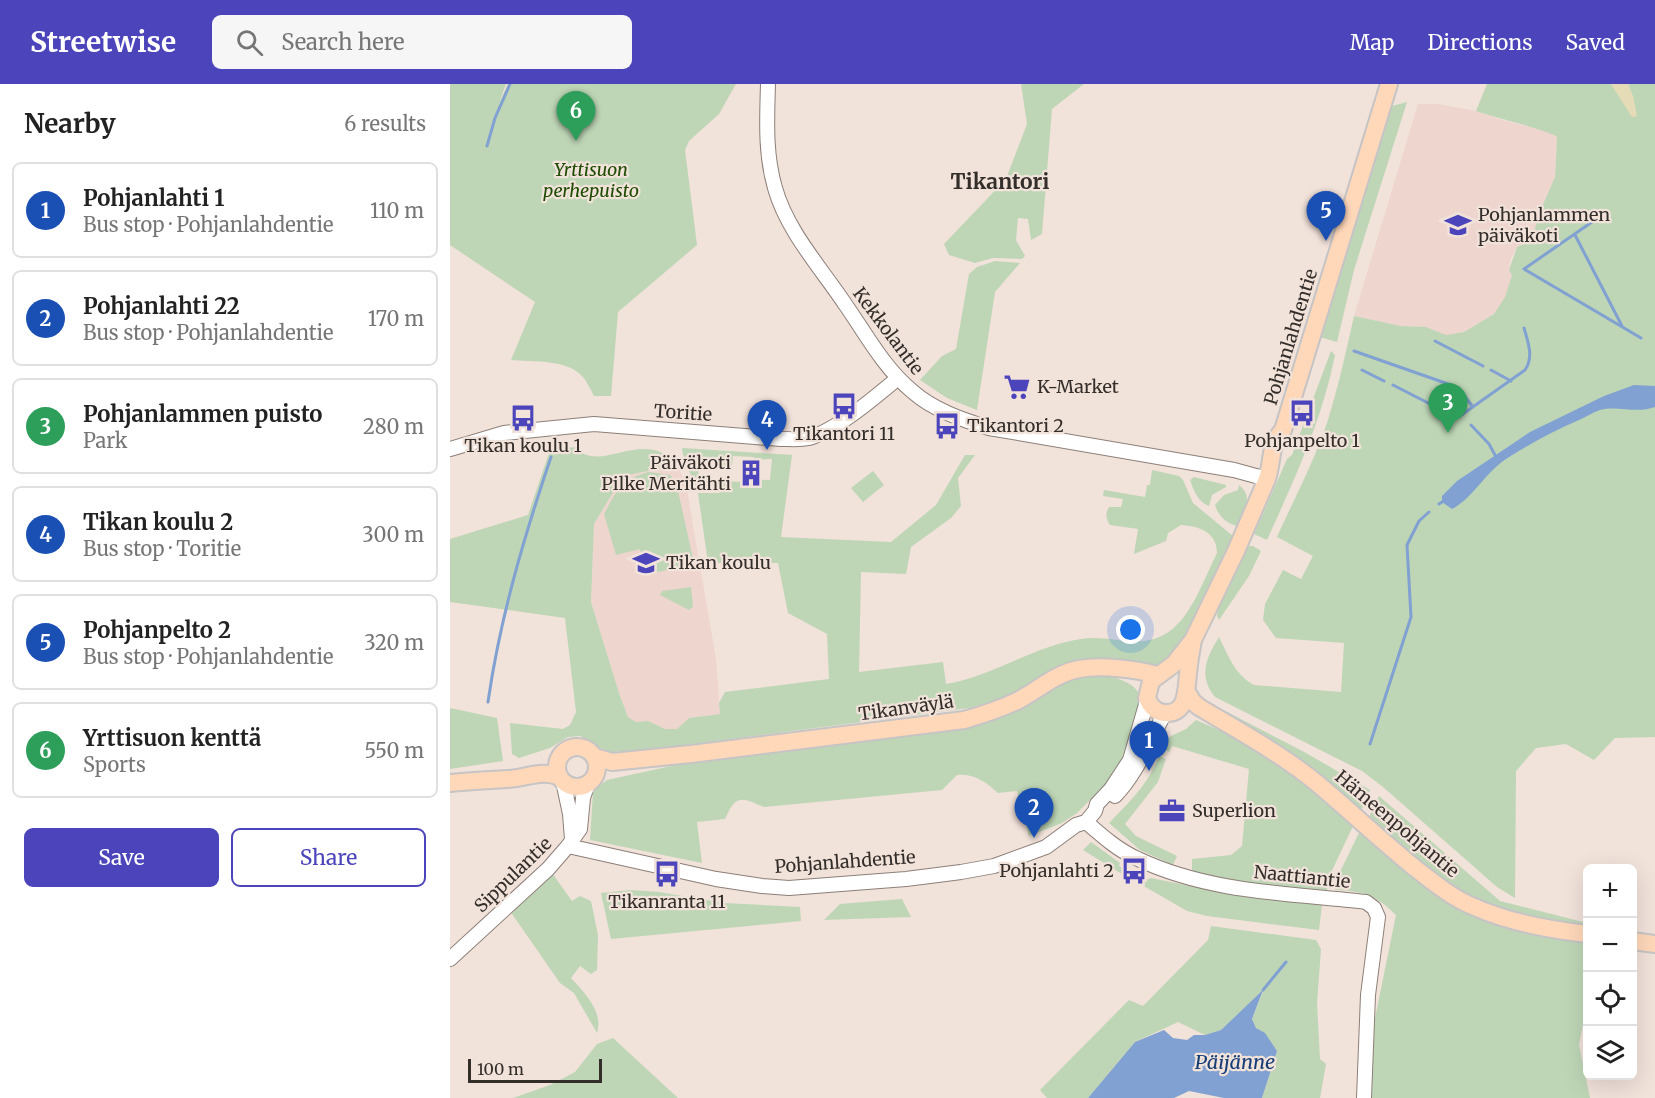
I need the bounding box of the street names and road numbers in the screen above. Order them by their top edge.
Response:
street label: Pohjanlahdentie [1259,266,1322,408]
street label: Kekkolantie [848,282,929,379]
street label: Toritie [653,399,713,426]
street label: Tikanväylä [857,689,955,726]
street label: Hämeenpohjantie [1331,765,1464,882]
street label: Sippulantie [469,832,556,917]
street label: Pohjanlahdentie [774,845,916,878]
street label: Naattiantie [1253,860,1351,893]

